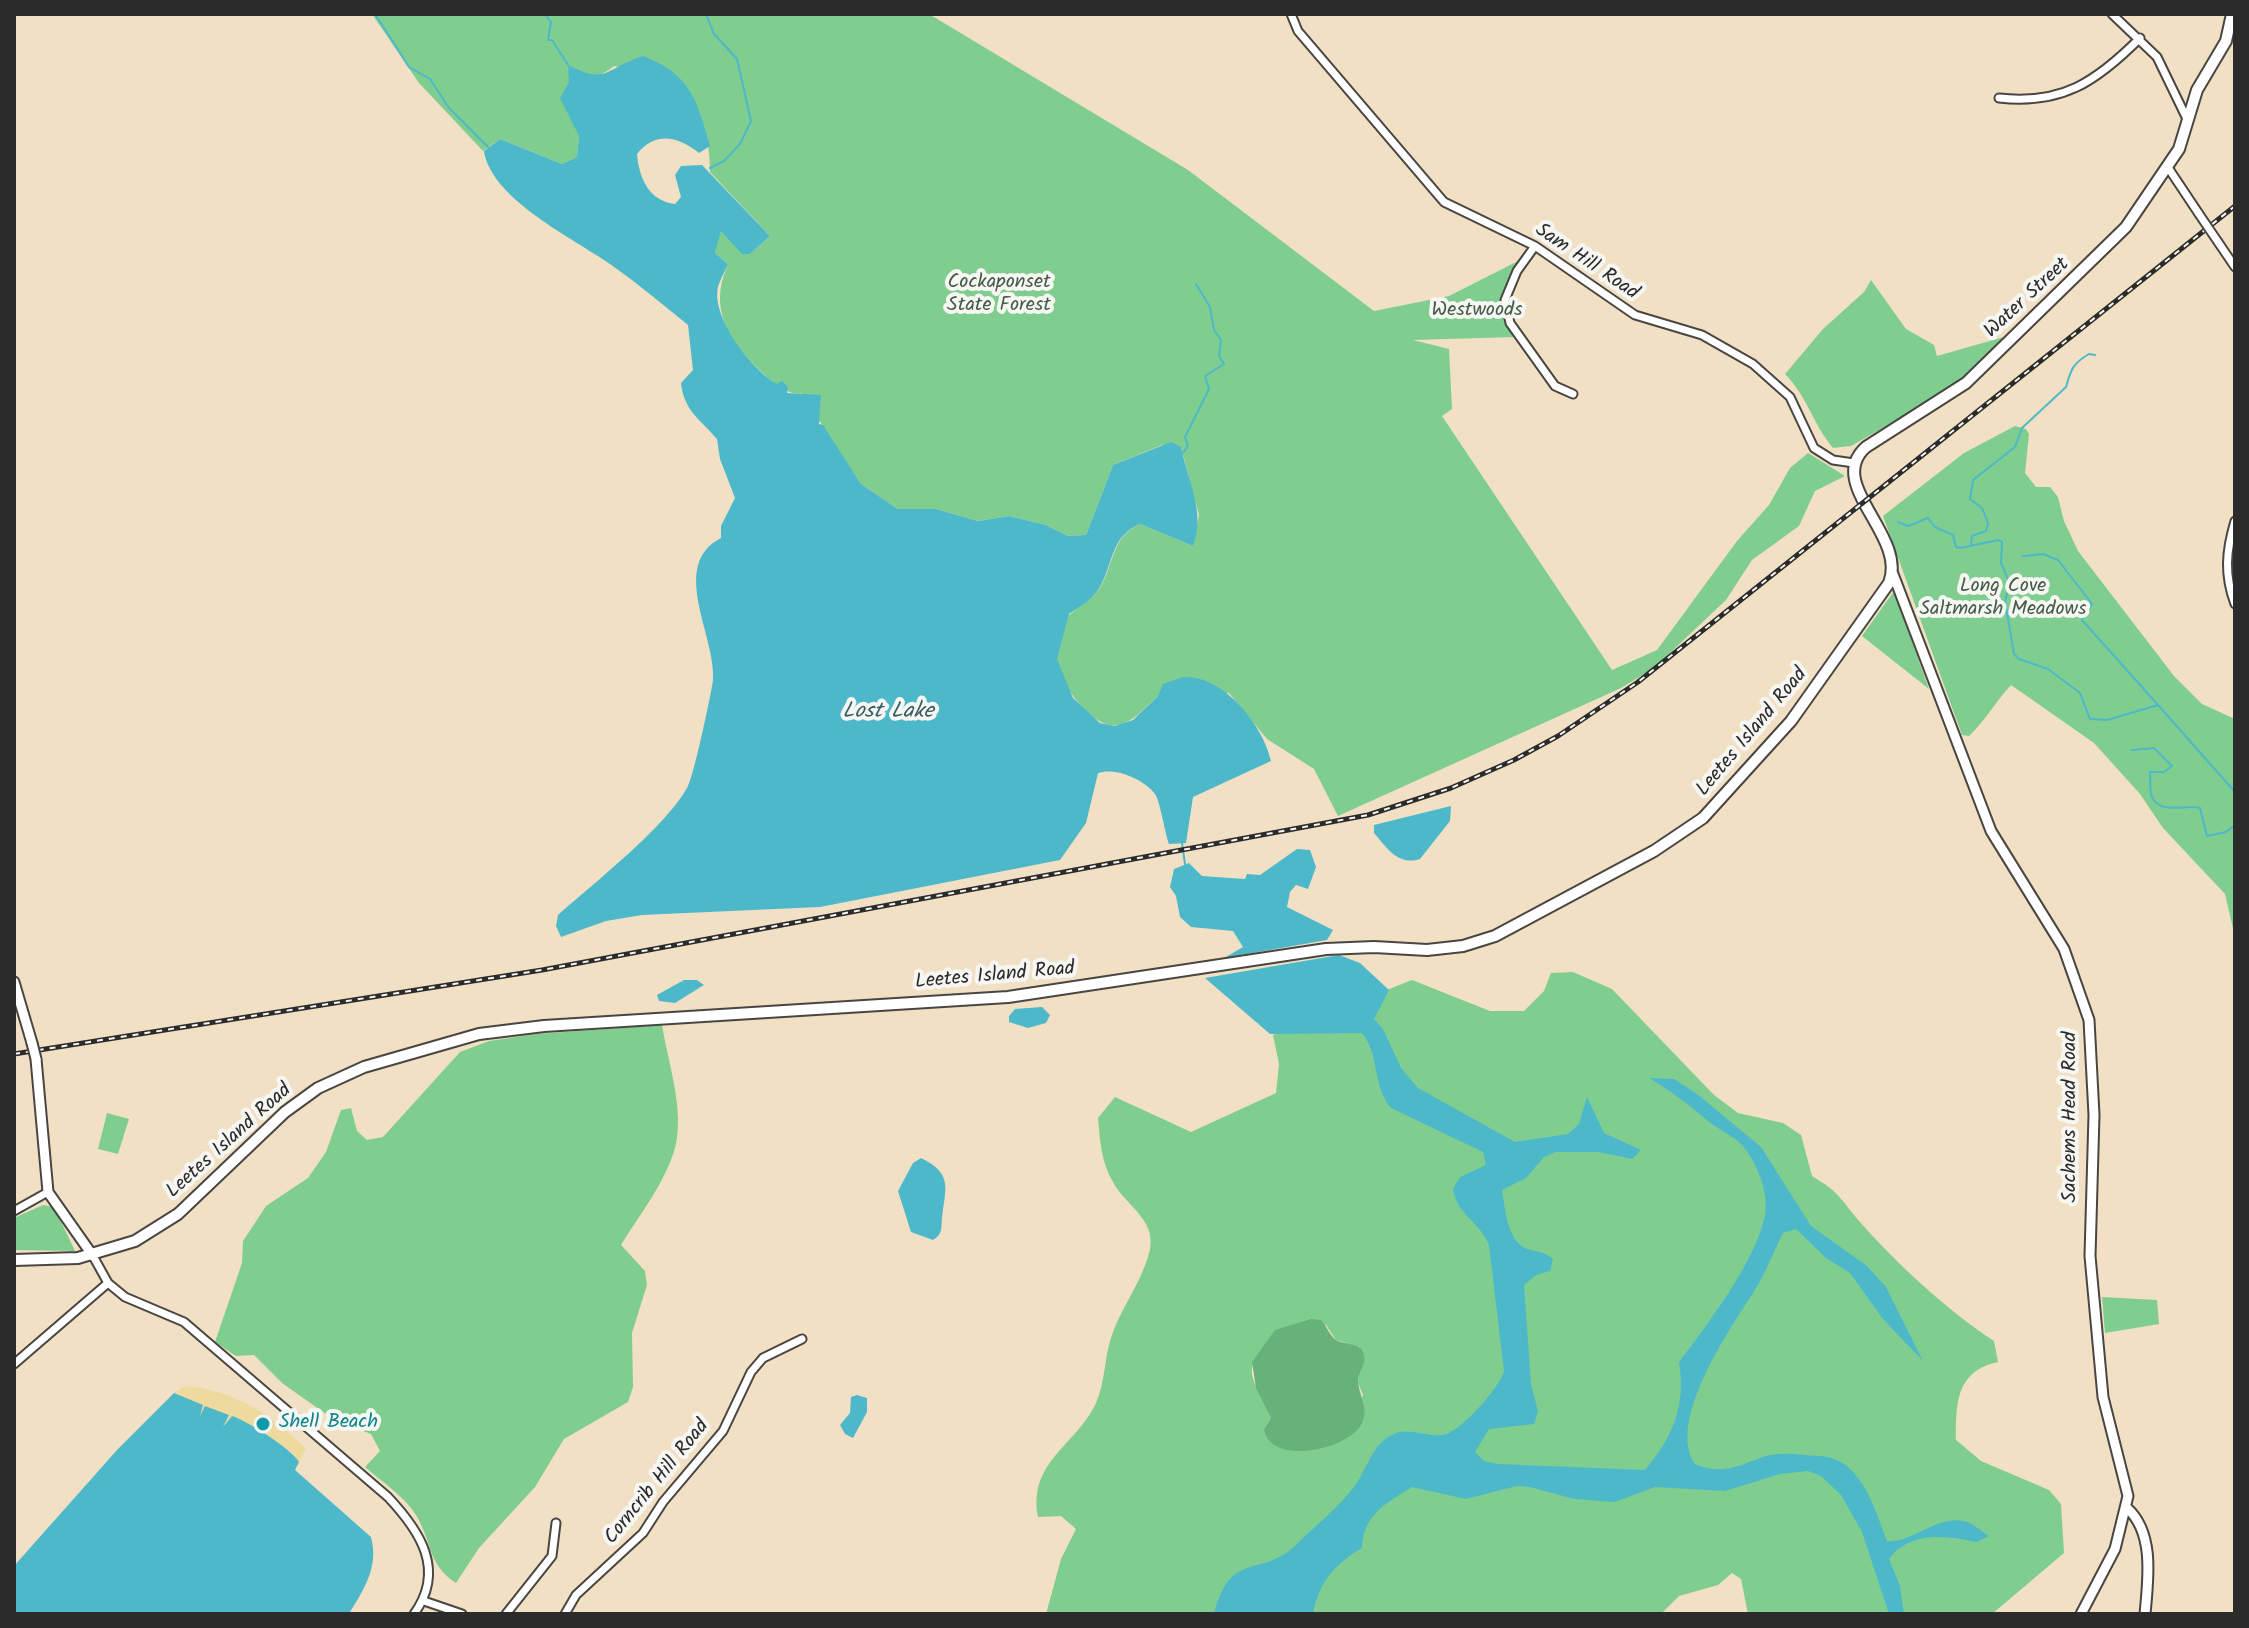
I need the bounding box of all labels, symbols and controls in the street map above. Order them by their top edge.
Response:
street label: Sam Hill Road [1530,219,1642,307]
street label: Water Street [1981,254,2075,344]
park label: Cockaponset State Forest [947,272,1051,319]
park label: Westwoods [1432,300,1522,324]
park label: Long Cove Saltmarsh Meadows [1920,576,2086,623]
street label: Leetes Island Road [1692,664,1814,802]
water label: Lost Lake [842,700,934,726]
street label: Leetes Island Road [914,958,1076,996]
street label: Sachems Head Road [2060,1032,2084,1202]
street label: Leetes Island Road [163,1080,297,1204]
place label: Shell Beach [279,1412,378,1436]
marker: Shell Beach [254,1415,272,1433]
street label: Corncrib Hill Road [600,1416,716,1550]

